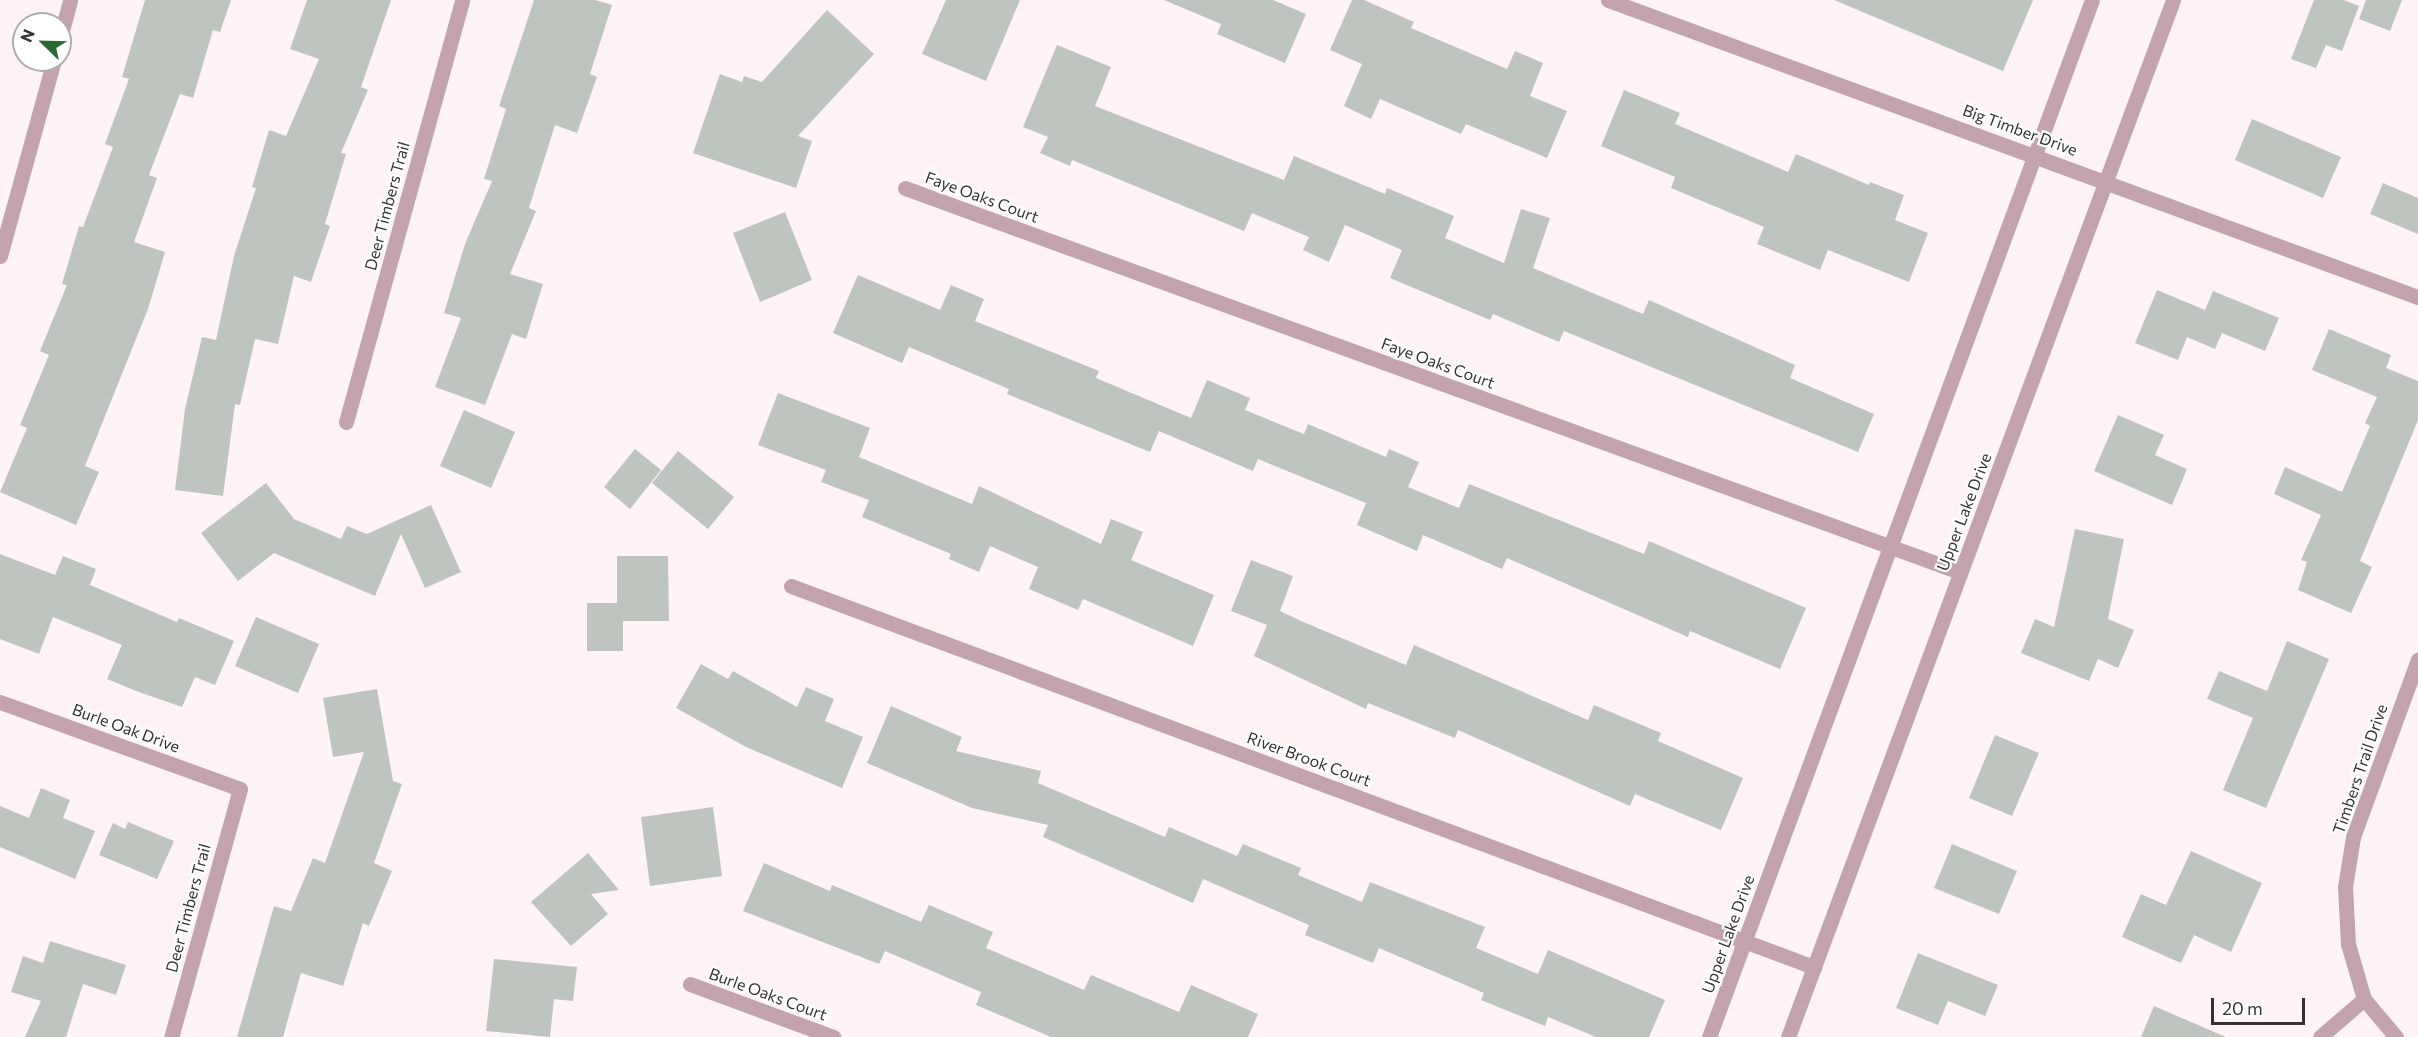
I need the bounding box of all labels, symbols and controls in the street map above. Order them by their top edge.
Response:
north arrow [12,12,72,72]
text: N [16,26,38,45]
street label: Big Timber Drive [1960,100,2080,160]
street label: Deer Timbers Trail [361,140,413,272]
street label: Faye Oaks Court [923,168,1041,226]
street label: Faye Oaks Court [1379,334,1497,392]
street label: Upper Lake Drive [1933,450,1995,574]
street label: Burle Oak Drive [70,700,182,756]
street label: Timbers Trail Drive [2329,702,2391,836]
street label: River Brook Court [1244,728,1374,790]
street label: Deer Timbers Trail [162,842,214,974]
street label: Upper Lake Drive [1698,872,1758,996]
street label: Burle Oaks Court [706,964,830,1024]
scale bar [2214,986,2308,1024]
text: 20 m [2222,997,2263,1019]

